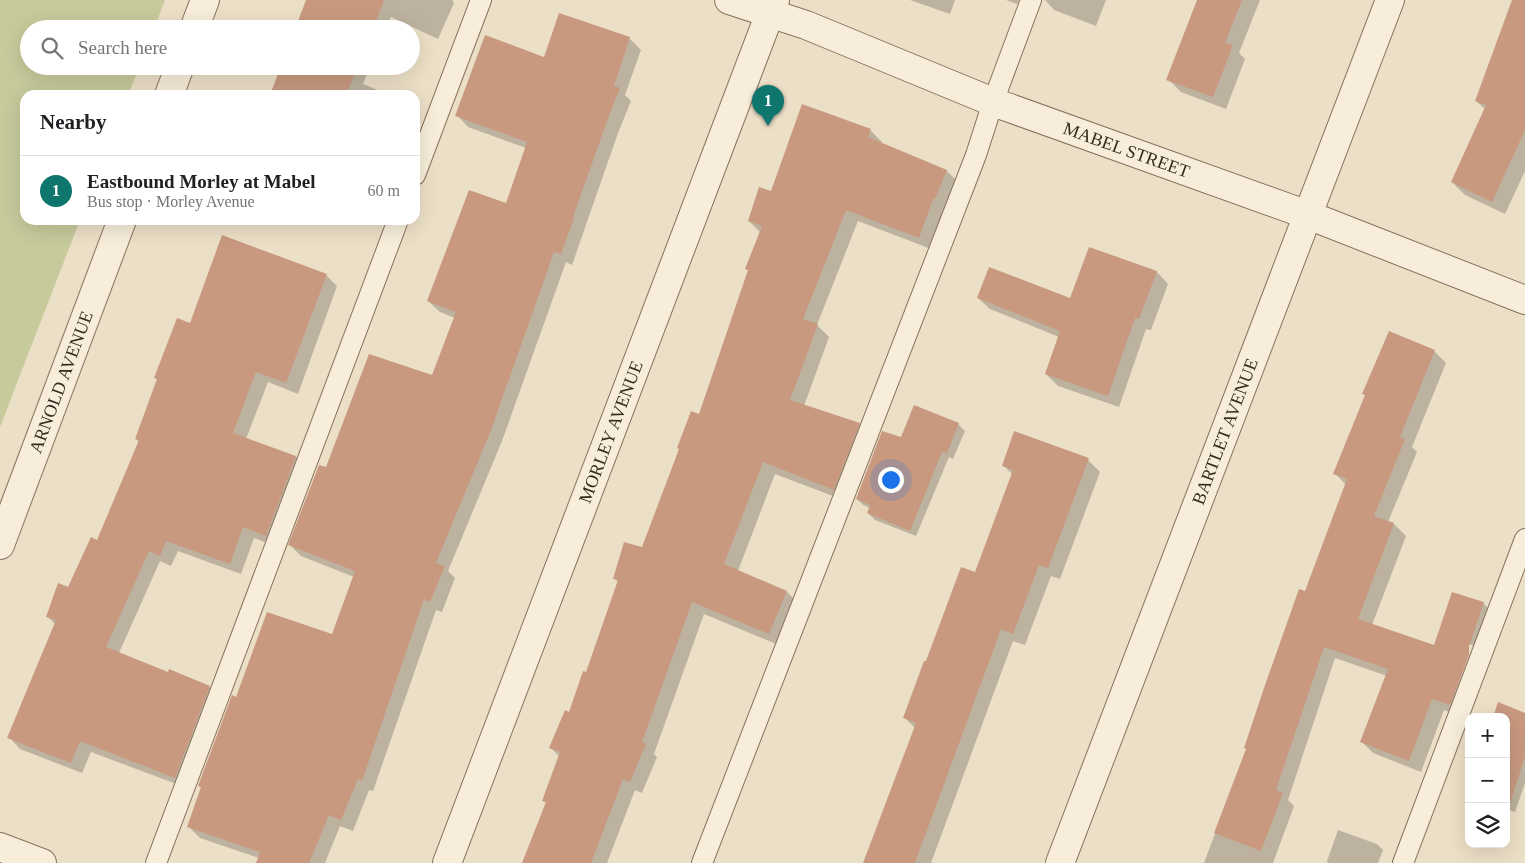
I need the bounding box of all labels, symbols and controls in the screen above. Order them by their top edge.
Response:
search box [20,20,420,75]
icon: search [38,34,66,62]
text: Search here [78,37,167,58]
pin: 1 [752,85,784,126]
text: Nearby [40,110,107,134]
street label: MABEL STREET [1061,118,1192,182]
text: Eastbound Morley at Mabel [87,171,316,192]
text: 1 [52,182,60,199]
text: 60 m [368,182,400,199]
text: Bus stop · Morley Avenue [87,193,255,210]
street label: ARNOLD AVENUE [25,308,97,456]
street label: BARTLET AVENUE [1188,356,1262,507]
street label: MORLEY AVENUE [575,358,647,506]
your location [878,467,904,493]
map controls [1465,713,1510,848]
button: + [1465,713,1510,758]
button: − [1465,758,1510,803]
button: layers [1465,803,1510,848]

